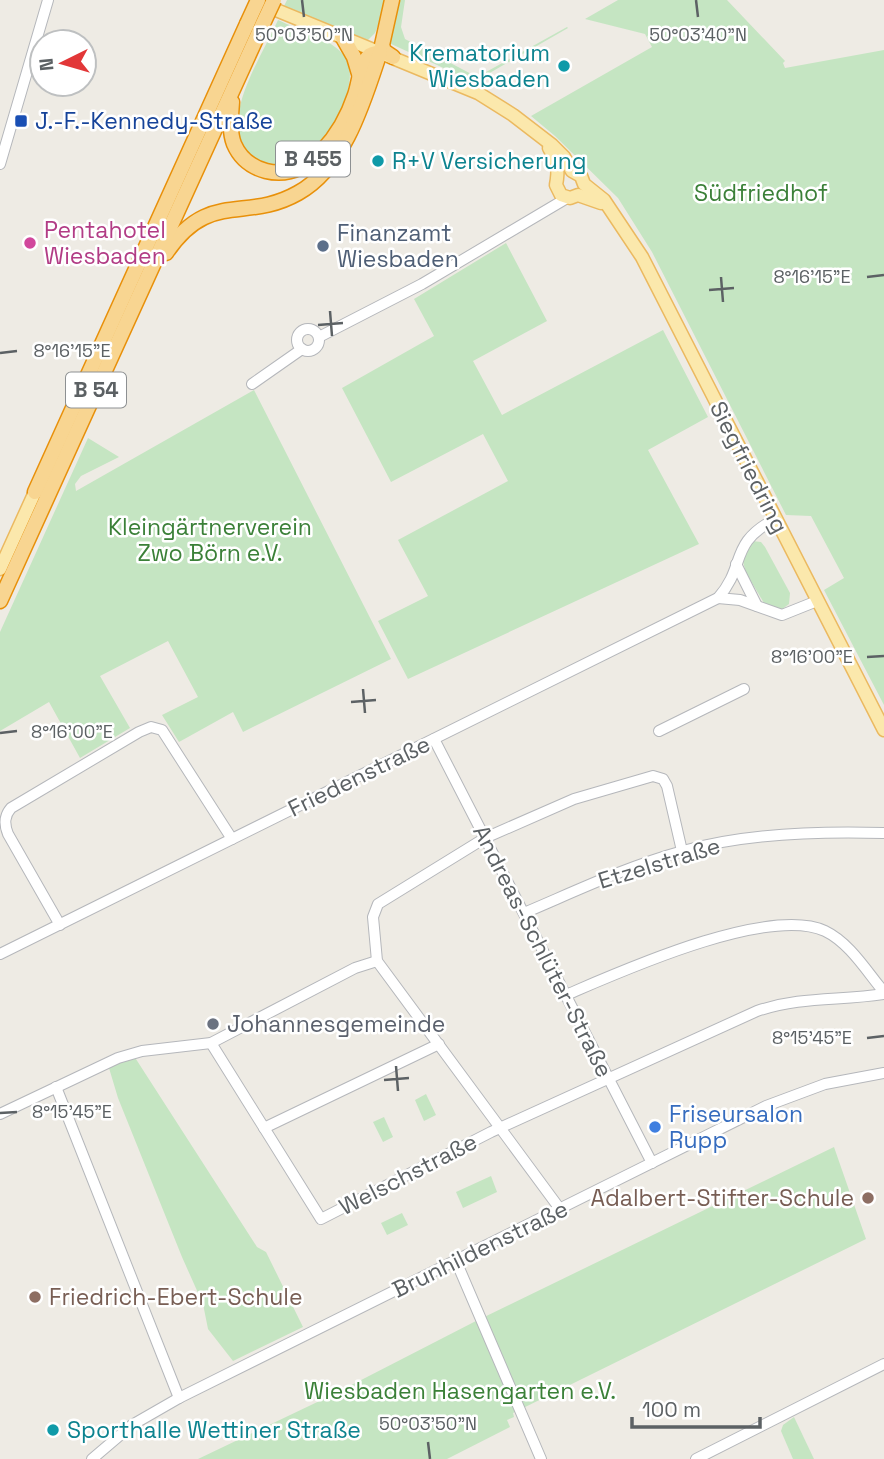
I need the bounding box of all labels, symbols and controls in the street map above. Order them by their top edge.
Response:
text: 50°03'50"N [255,23,353,46]
text: 50°03'40"N [649,23,747,46]
north arrow [28,28,98,98]
place label: Krematorium Wiesbaden [409,38,550,94]
text: N [34,57,60,72]
marker: Krematorium Wiesbaden [556,58,572,74]
place label: J.-F.-Kennedy-Straße [35,106,273,136]
marker: J.-F.-Kennedy-Straße [13,113,29,129]
road number: B 455 [276,142,350,176]
place label: R+V Versicherung [392,146,587,176]
marker: R+V Versicherung [370,153,386,169]
park label: Südfriedhof [694,178,828,208]
place label: Pentahotel Wiesbaden [44,215,166,271]
place label: Finanzamt Wiesbaden [337,218,459,274]
marker: Pentahotel Wiesbaden [22,235,38,251]
marker: Finanzamt Wiesbaden [315,238,331,254]
text: 8°16'15"E [773,265,851,288]
text: 8°16'15"E [33,339,111,362]
road number: B 54 [66,372,126,408]
street label: Siegfriedring [703,396,795,538]
park label: Kleingärtnerverein Zwo Börn e.V. [108,512,312,568]
text: 8°16'00"E [771,645,853,668]
text: 8°16'00"E [31,720,113,743]
street label: Friedenstraße [283,729,435,823]
street label: Andreas-Schlüter-Straße [466,820,620,1082]
street label: Etzelstraße [594,830,724,896]
place label: Johannesgemeinde [227,1009,445,1039]
marker: Johannesgemeinde [205,1016,221,1032]
text: 8°15'45"E [772,1026,852,1049]
place label: Friseursalon Rupp [669,1099,803,1155]
text: 8°15'45"E [32,1100,112,1123]
marker: Friseursalon Rupp [647,1119,663,1135]
street label: Welschstraße [334,1126,482,1222]
place label: Adalbert-Stifter-Schule [590,1183,854,1213]
marker: Adalbert-Stifter-Schule [860,1190,876,1206]
street label: Brunhildenstraße [387,1193,573,1305]
place label: Friedrich-Ebert-Schule [49,1282,303,1312]
marker: Friedrich-Ebert-Schule [27,1289,43,1305]
park label: Wiesbaden Hasengarten e.V. [304,1376,616,1406]
scale bar [632,1386,760,1430]
text: 100 m [642,1396,701,1423]
text: 50°03'50"N [379,1412,477,1435]
place label: Sporthalle Wettiner Straße [67,1415,361,1445]
marker: Sporthalle Wettiner Straße [45,1422,61,1438]

